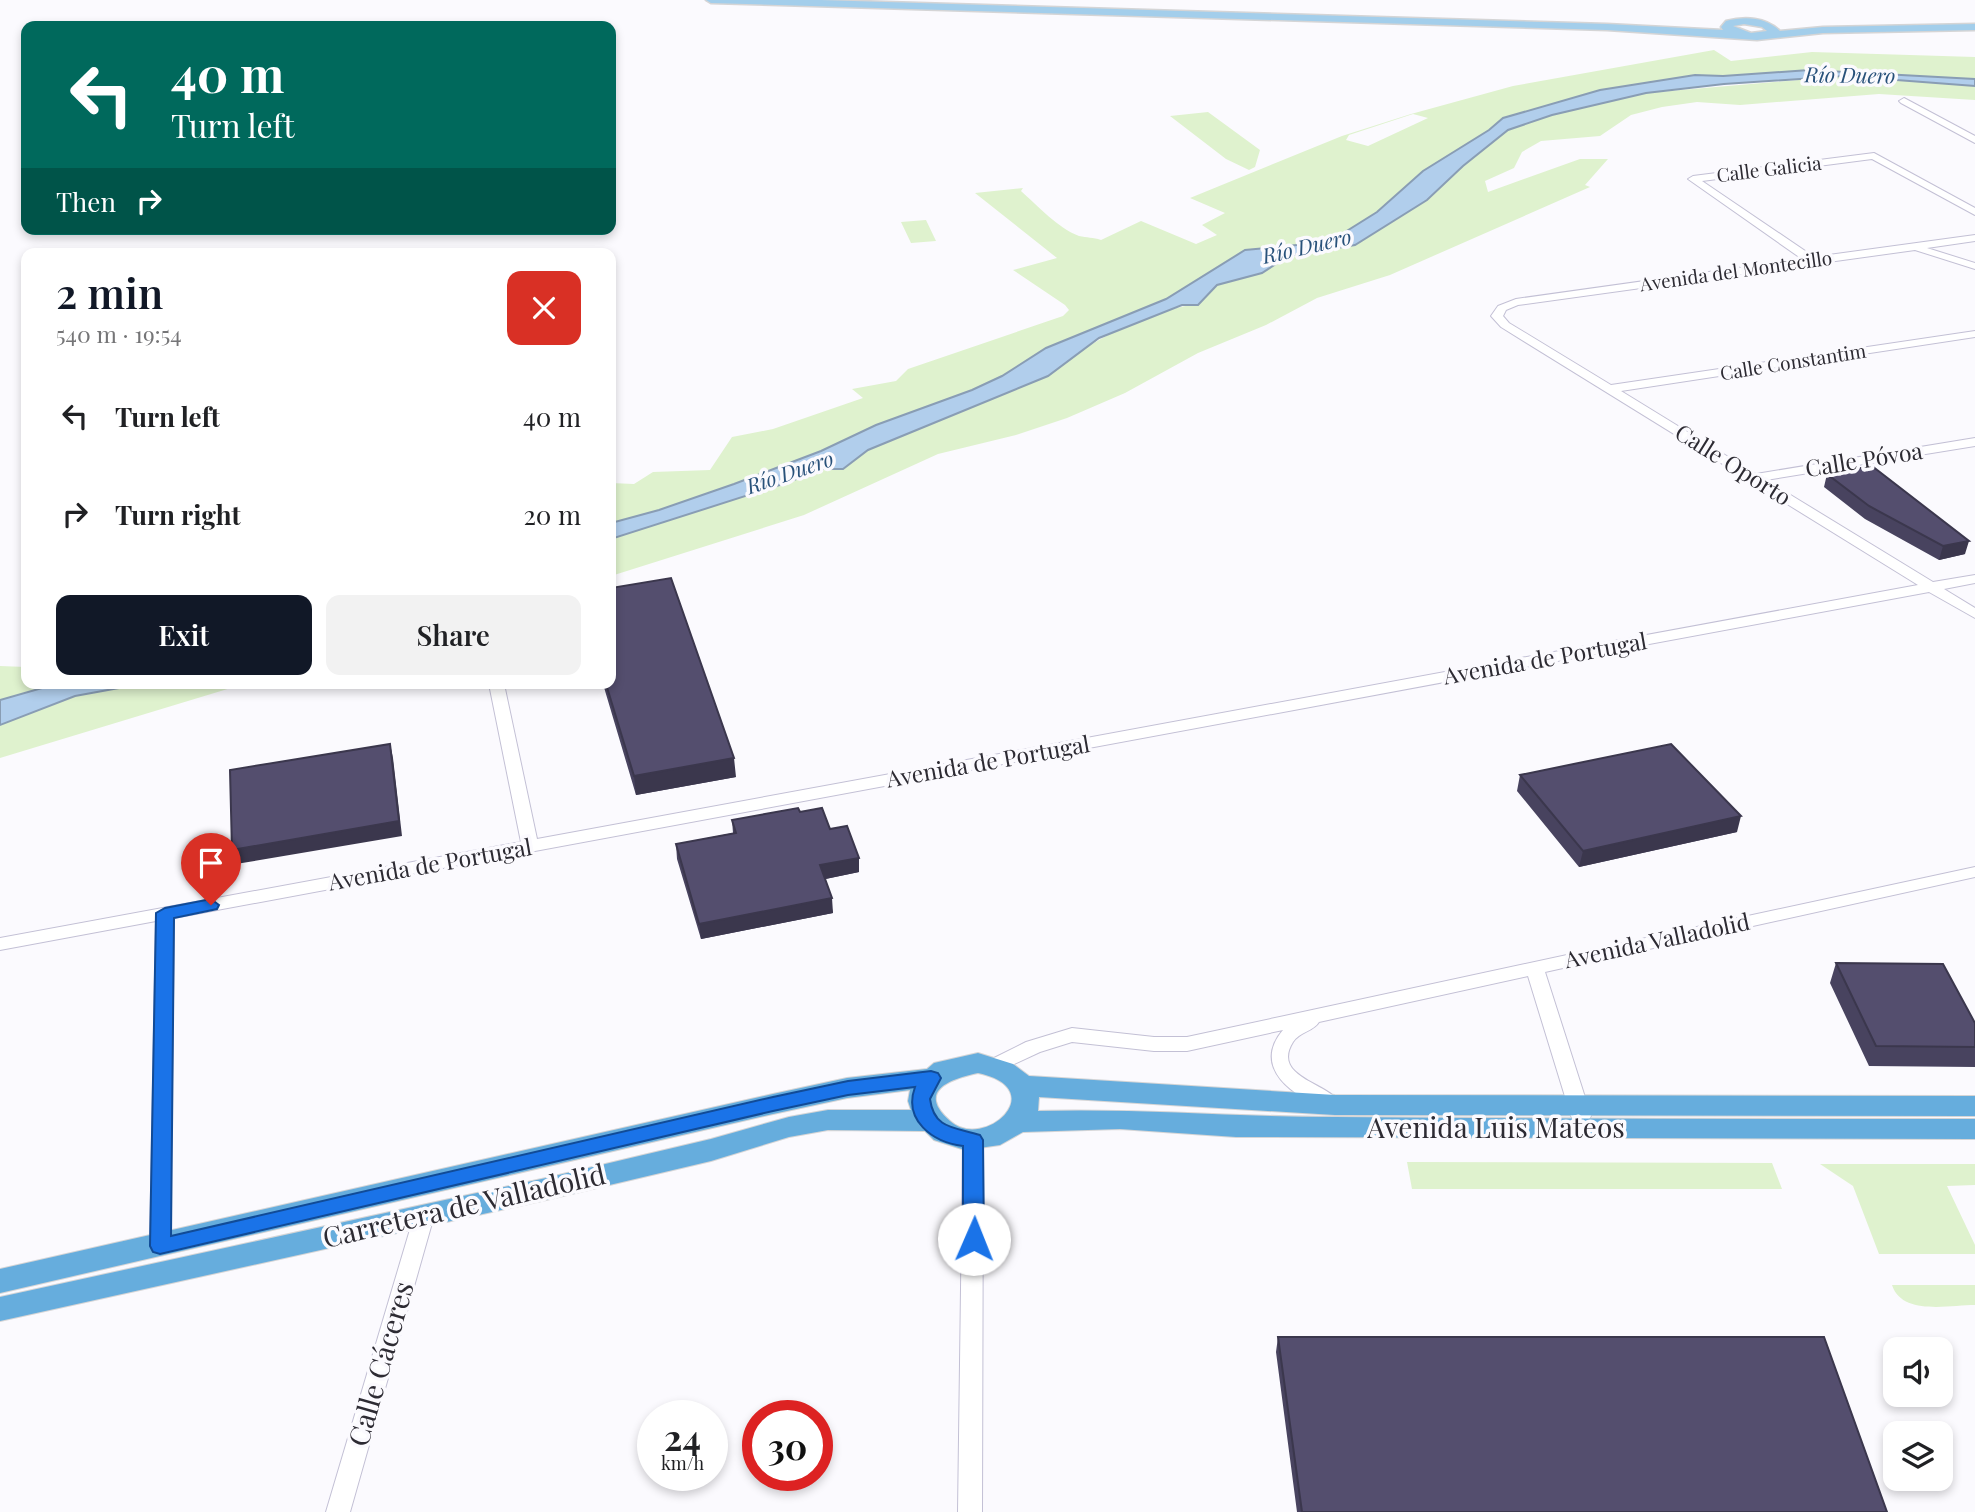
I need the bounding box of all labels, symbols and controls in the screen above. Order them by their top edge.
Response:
text: 40 m [171,40,284,105]
icon: left [56,49,147,140]
water label: Río Duero [1803,59,1896,89]
text: Turn left [171,103,295,146]
street label: Calle Galicia [1715,149,1823,187]
icon: right [130,182,168,220]
text: Then [56,184,116,219]
water label: Río Duero [1258,221,1354,269]
street label: Avenida del Montecillo [1637,244,1834,296]
text: 2 min [56,264,163,320]
button: close [507,271,581,345]
text: 540 m · 19:54 [56,318,182,349]
street label: Calle Constantim [1718,337,1868,385]
icon: left [56,397,94,435]
text: Turn left [115,399,220,434]
text: 40 m [523,399,581,434]
street label: Calle Oporto [1670,416,1798,512]
street label: Calle Póvoa [1803,434,1925,483]
water label: Río Duero [741,443,837,499]
icon: right [56,495,94,533]
text: Turn right [115,497,241,532]
text: 20 m [523,497,581,532]
button: Exit [56,595,312,675]
button: Share [326,595,581,675]
street label: Avenida de Portugal [1440,624,1649,691]
street label: Avenida de Portugal [883,727,1092,794]
street label: Avenida de Portugal [325,830,534,897]
pin [181,833,241,905]
icon: arrive [192,844,230,882]
street label: Avenida Valladolid [1560,905,1752,975]
street label: Avenida Luis Mateos [1366,1108,1625,1145]
street label: Carretera de Valladolid [319,1154,609,1255]
position arrow [937,1202,1011,1276]
street label: Calle Cáceres [338,1277,421,1450]
map controls [1883,1337,1953,1491]
button: sound [1883,1337,1953,1407]
speed limit sign: 30 [742,1400,833,1491]
text: 24 [664,1413,701,1460]
button: layers [1883,1421,1953,1491]
text: km/h [661,1451,704,1475]

